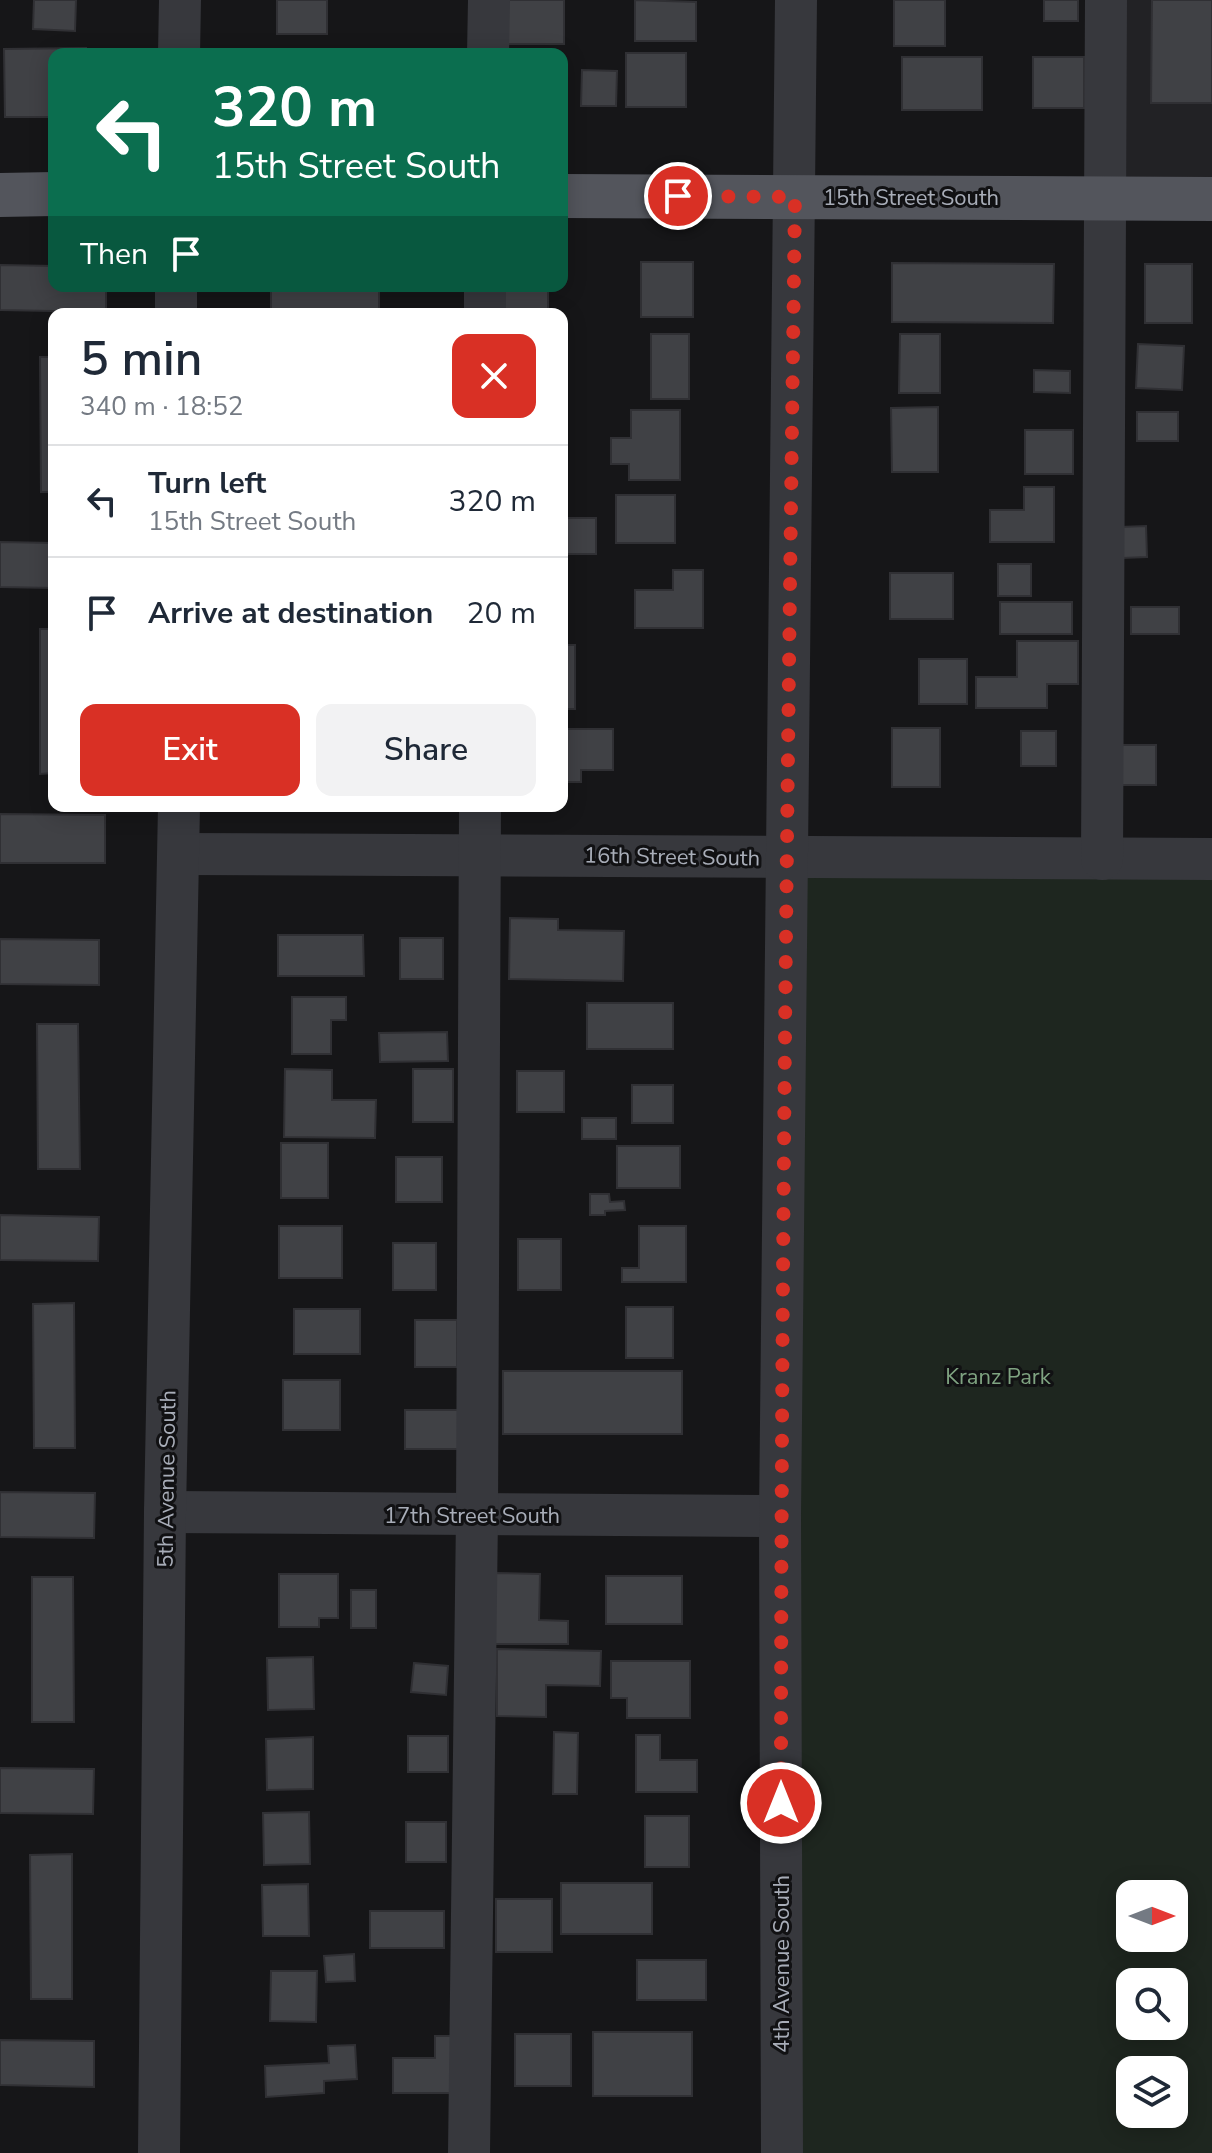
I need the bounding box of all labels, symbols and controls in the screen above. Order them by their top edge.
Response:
text: 320 m [212,69,377,146]
icon: left [80,80,184,184]
text: 15th Street South [212,142,500,191]
pin [644,162,712,230]
icon: arrive [656,174,700,218]
street label: 15th Street South [823,183,999,213]
icon: arrive [164,232,208,276]
text: Then [80,234,148,275]
text: 5 min [80,326,202,392]
button: close [452,334,536,418]
text: 340 m · 18:52 [80,389,243,424]
text: Turn left [148,463,266,504]
icon: left [80,479,124,523]
text: 320 m [449,481,536,522]
text: 15th Street South [148,504,356,539]
icon: arrive [80,591,124,635]
text: Arrive at destination [148,593,433,634]
text: 20 m [467,593,536,634]
button: Exit [80,704,300,796]
button: Share [316,704,536,796]
street label: 16th Street South [584,840,760,874]
park label: Kranz Park [945,1362,1052,1392]
street label: 5th Avenue South [150,1390,184,1568]
street label: 17th Street South [384,1501,560,1531]
position arrow [739,1761,823,1845]
street label: 4th Avenue South [767,1875,797,2053]
north arrow [1116,1880,1188,1952]
map controls [1116,1880,1188,2128]
button: search [1116,1968,1188,2040]
button: layers [1116,2056,1188,2128]

